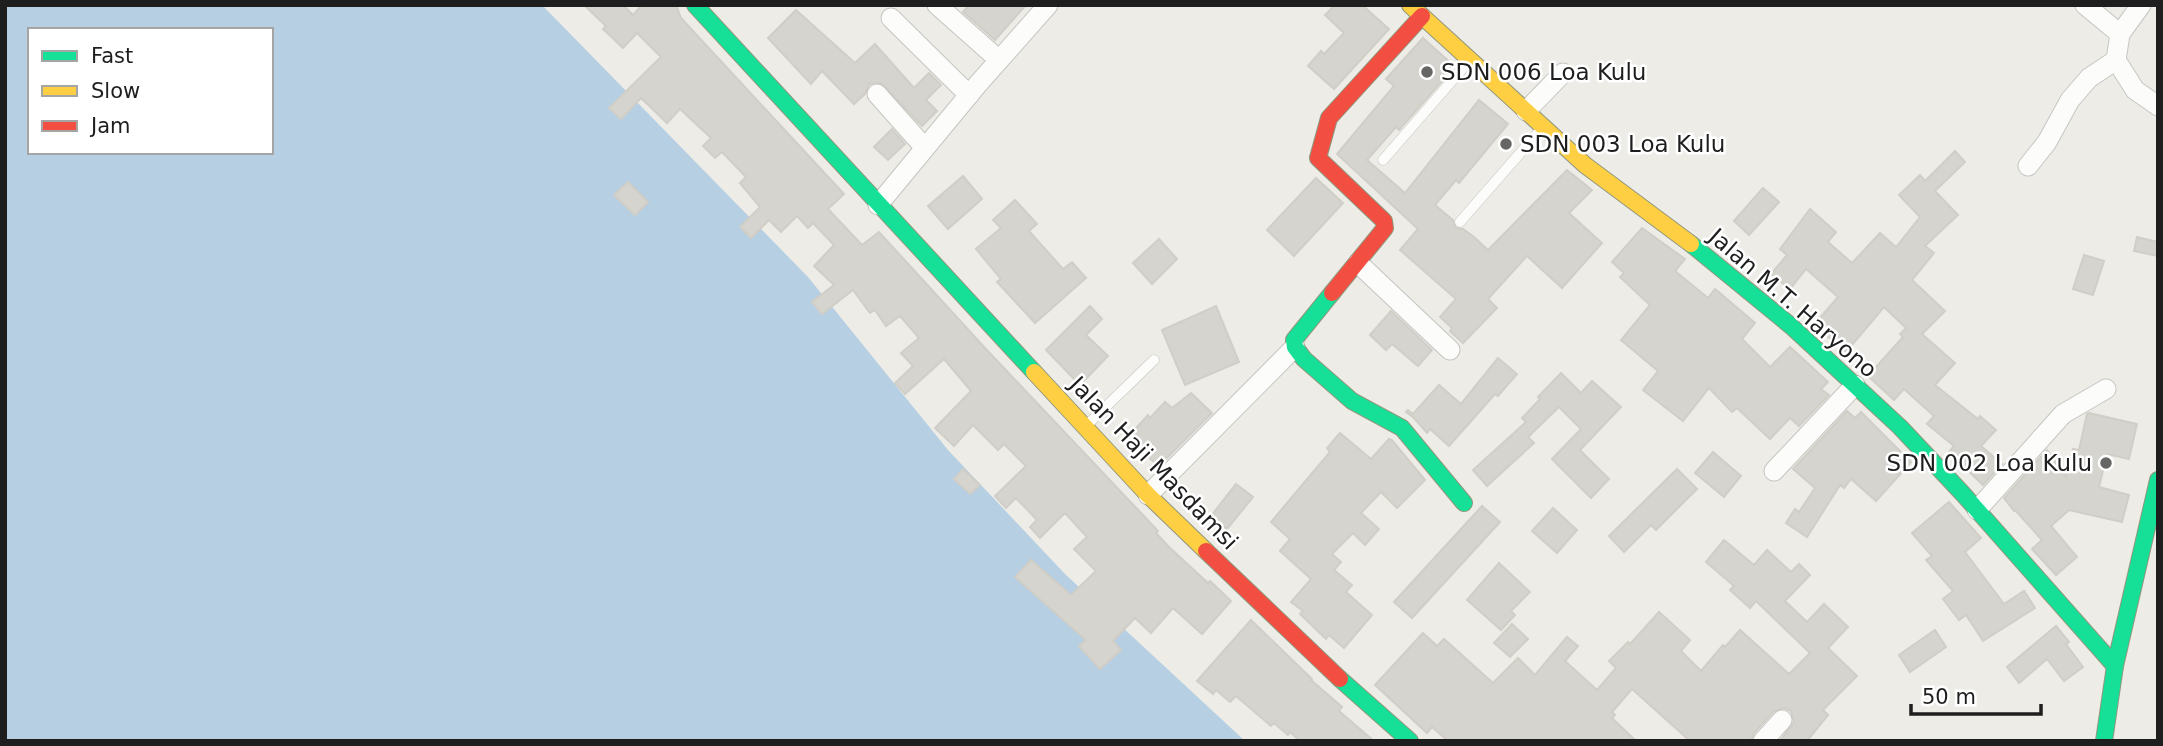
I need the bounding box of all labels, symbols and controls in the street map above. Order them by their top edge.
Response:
legend [28,28,273,154]
text: Fast [91,44,133,68]
place label: SDN 006 Loa Kulu [1441,59,1646,85]
marker: SDN 006 Loa Kulu [1419,64,1435,80]
text: Slow [91,79,140,103]
text: Jam [89,114,131,138]
place label: SDN 003 Loa Kulu [1520,131,1725,157]
marker: SDN 003 Loa Kulu [1498,136,1514,152]
street label: Jalan M.T. Haryono [1702,222,1882,383]
street label: Jalan Haji Masdamsi [1063,370,1243,555]
place label: SDN 002 Loa Kulu [1887,450,2092,476]
marker: SDN 002 Loa Kulu [2098,455,2114,471]
scale bar [1911,672,2040,716]
text: 50 m [1922,685,1976,709]

